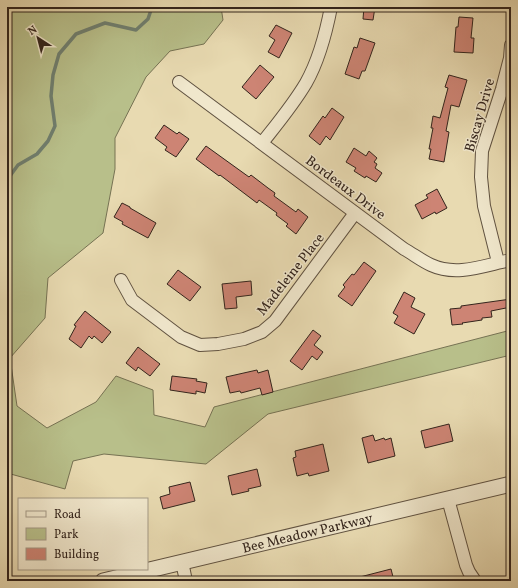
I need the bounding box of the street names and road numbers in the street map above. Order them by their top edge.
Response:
street label: Biscay Drive [461,76,500,155]
street label: Bordeaux Drive [301,152,389,225]
street label: Madeleine Place [253,230,330,320]
street label: Bee Meadow Parkway [241,509,375,559]

